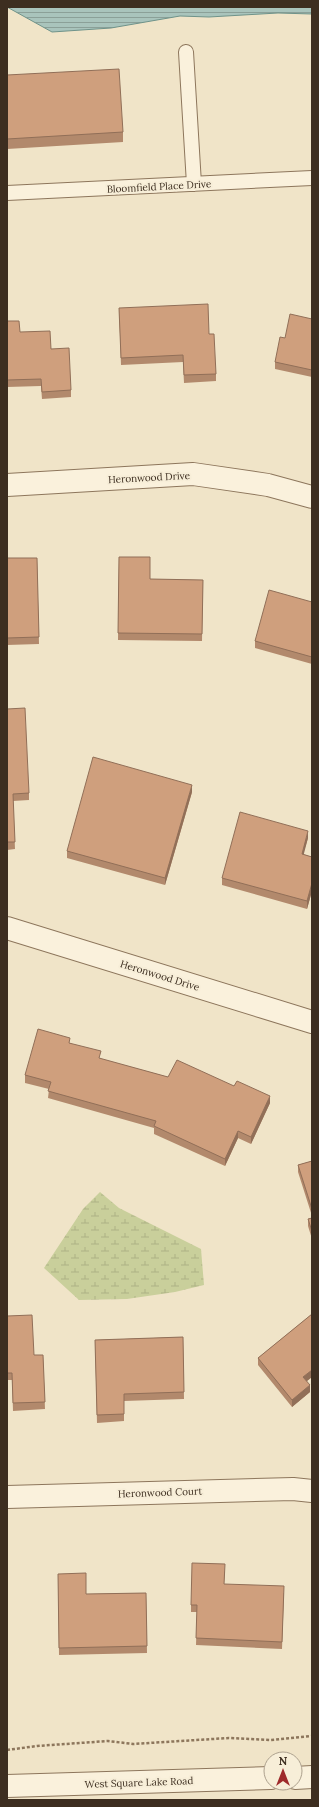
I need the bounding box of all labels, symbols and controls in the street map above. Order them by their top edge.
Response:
street label: Bloomfield Place Drive [106,177,212,196]
street label: Heronwood Drive [108,469,191,486]
street label: Heronwood Drive [119,957,202,994]
street label: Heronwood Court [118,1485,202,1500]
north arrow [263,1751,303,1791]
text: N [279,1754,288,1768]
street label: West Square Lake Road [84,1774,194,1791]

